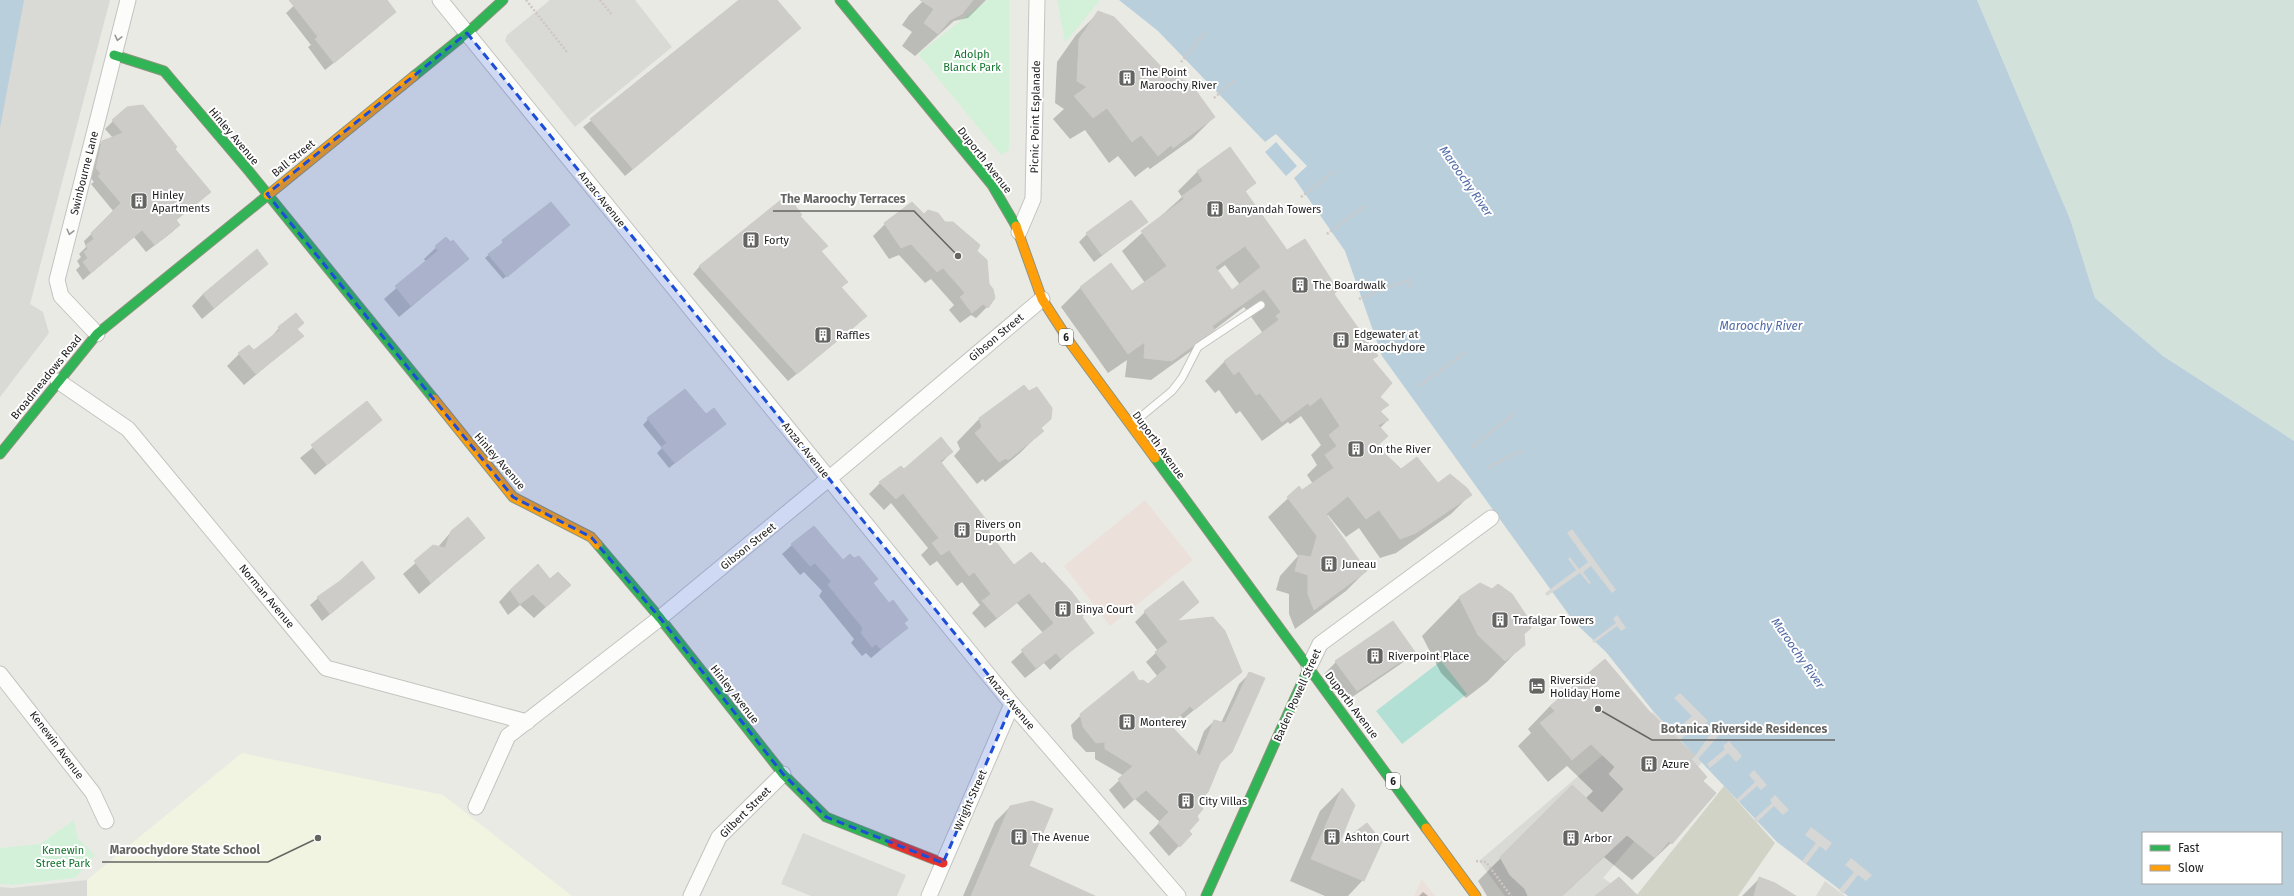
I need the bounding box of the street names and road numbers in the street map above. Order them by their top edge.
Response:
street label: Picnic Point Esplanade [1028,60,1043,174]
street label: Hinley Avenue [206,105,261,168]
street label: Duporth Avenue [955,125,1015,196]
street label: Swinbourne Lane [68,130,101,217]
street label: Ball Street [269,137,318,180]
street label: Anzac Avenue [575,169,628,230]
street label: Gibson Street [966,311,1026,364]
road number: 6 [1059,329,1073,345]
street label: Broadmeadows Road [8,332,85,422]
street label: Duporth Avenue [1130,409,1188,482]
street label: Anzac Avenue [779,420,832,481]
street label: Hinley Avenue [471,430,528,492]
street label: Gibson Street [718,520,779,573]
street label: Norman Avenue [236,562,297,631]
street label: Baden Powell Street [1271,647,1324,744]
street label: Hinley Avenue [708,662,762,726]
street label: Duporth Avenue [1322,669,1381,741]
street label: Anzac Avenue [984,672,1037,733]
street label: Kenewin Avenue [27,709,86,782]
street label: Wright Street [951,768,990,833]
road number: 6 [1386,773,1400,789]
street label: Gilbert Street [717,784,774,841]

